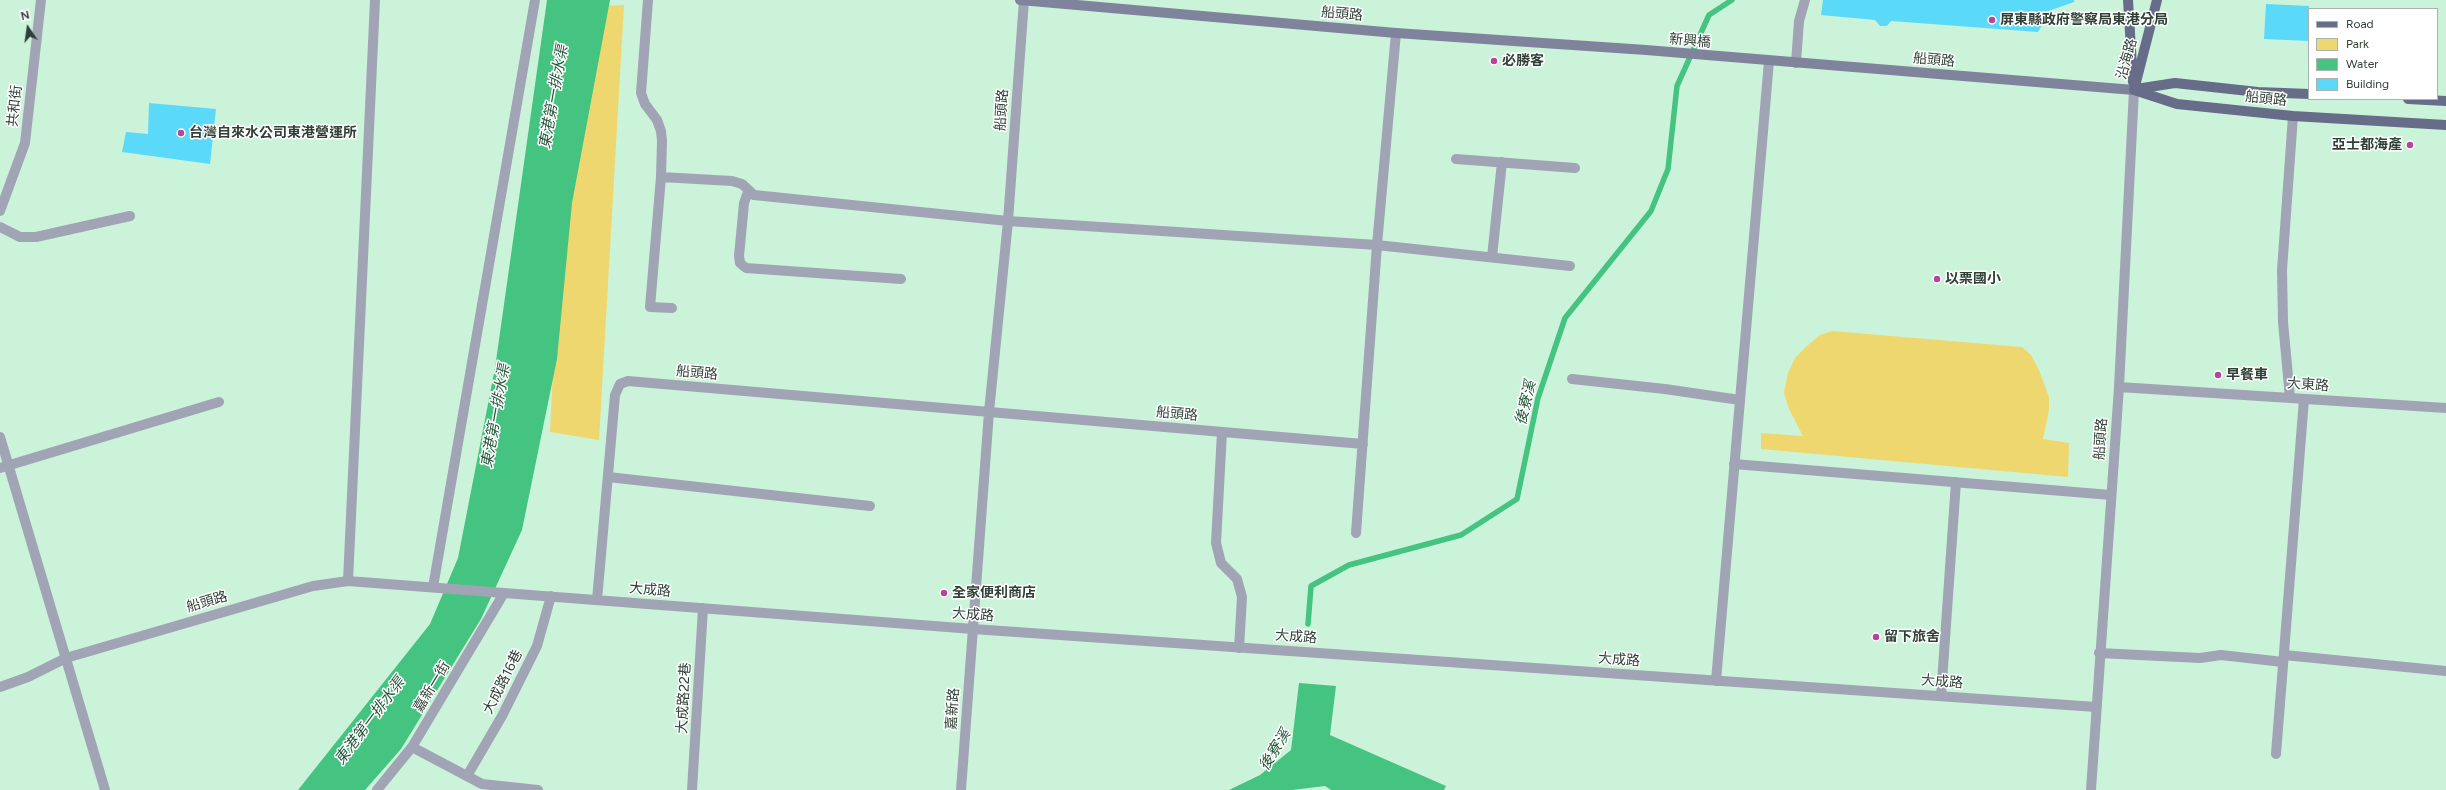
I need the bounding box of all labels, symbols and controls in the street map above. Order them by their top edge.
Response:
street label: 船頭路 [1320,4,1364,24]
north arrow [8,8,48,48]
legend [2308,8,2438,100]
text: N [20,9,31,23]
place label: 屏東縣政府警察局東港分局 [2000,12,2168,28]
marker: 屏東縣政府警察局東港分局 [1987,15,1997,25]
text: Road [2346,17,2374,31]
street label: 新興橋 [1668,31,1712,51]
street label: 沿海路 [2113,36,2141,82]
text: Park [2346,37,2369,51]
water label: 東港第一排水渠 [536,44,572,150]
street label: 船頭路 [1912,50,1956,70]
place label: 必勝客 [1502,53,1544,69]
marker: 必勝客 [1489,56,1499,66]
text: Water [2346,57,2378,71]
text: Building [2346,77,2389,91]
street label: 共和街 [4,84,26,128]
street label: 船頭路 [992,88,1012,132]
street label: 船頭路 [2244,88,2288,110]
place label: 台灣自來水公司東港營運所 [189,125,357,141]
marker: 台灣自來水公司東港營運所 [176,128,186,138]
place label: 亞士都海產 [2332,137,2402,153]
marker: 亞士都海產 [2405,140,2415,150]
place label: 以栗國小 [1945,271,2001,287]
marker: 以栗國小 [1932,274,1942,284]
water label: 東港第一排水渠 [478,363,514,469]
street label: 船頭路 [675,363,719,383]
place label: 早餐車 [2226,367,2268,383]
marker: 早餐車 [2213,370,2223,380]
street label: 大東路 [2286,375,2330,395]
water label: 後寮溪 [1512,379,1540,427]
street label: 船頭路 [1155,404,1199,424]
street label: 船頭路 [2091,417,2111,461]
street label: 大成路 [628,580,672,600]
place label: 全家便利商店 [952,585,1036,601]
street label: 船頭路 [184,588,230,616]
marker: 全家便利商店 [939,588,949,598]
street label: 大成路 [951,605,995,625]
street label: 大成路 [1274,627,1318,647]
place label: 留下旅舍 [1884,629,1940,645]
marker: 留下旅舍 [1871,632,1881,642]
street label: 大成路16巷 [480,647,526,717]
street label: 大成路 [1597,650,1641,670]
street label: 嘉新一街 [410,659,454,715]
street label: 大成路22巷 [674,662,694,734]
street label: 大成路 [1920,672,1964,692]
water label: 東港第一排水渠 [331,674,409,768]
street label: 嘉新路 [943,687,963,731]
water label: 後寮溪 [1255,726,1295,774]

